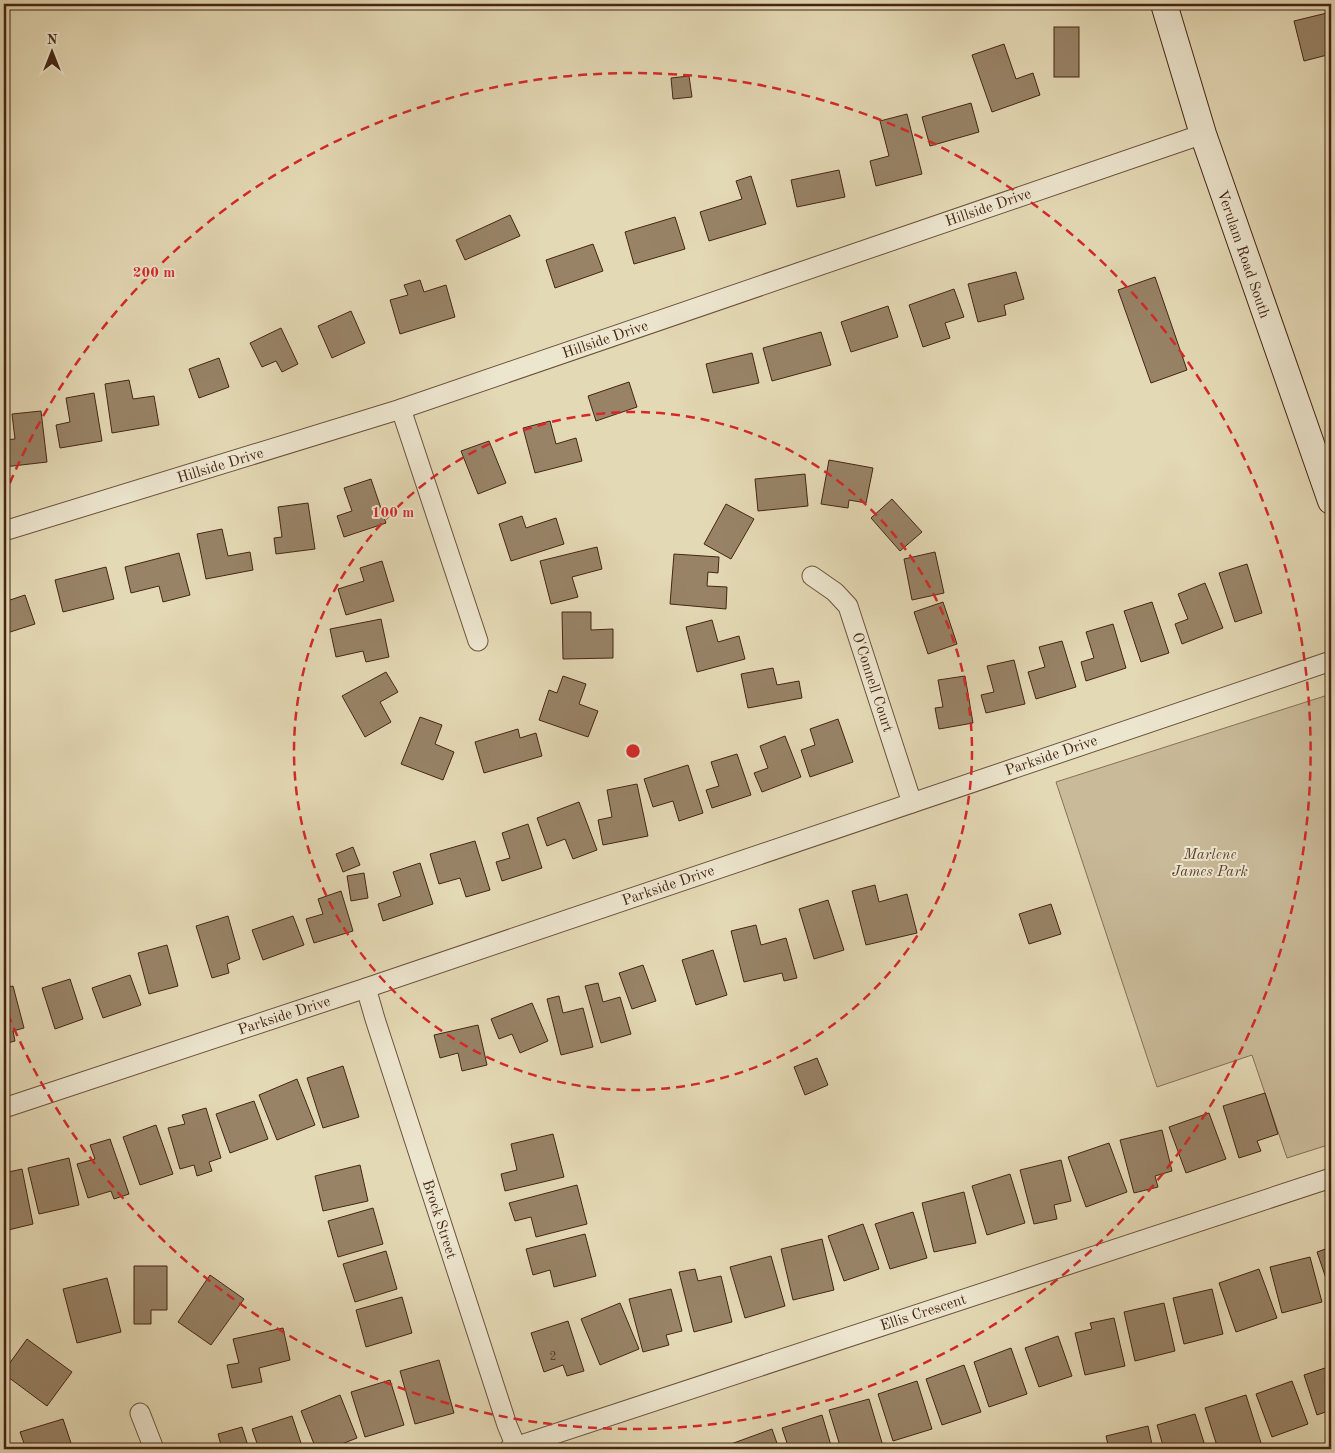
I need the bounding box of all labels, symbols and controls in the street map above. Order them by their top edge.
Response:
north arrow [28,28,78,78]
text: N [47,33,58,47]
street label: Hillside Drive [944,187,1033,230]
street label: Verulam Road South [1214,188,1272,321]
text: 200 m [133,266,175,281]
street label: Hillside Drive [561,319,650,362]
street label: Hillside Drive [175,446,266,487]
text: 100 m [372,506,414,521]
street label: O'Connell Court [848,631,895,734]
street label: Parkside Drive [1003,734,1100,779]
centre of rings [624,742,642,760]
park label: Marlene James Park [1172,848,1248,880]
street label: Parkside Drive [620,864,717,909]
street label: Parkside Drive [236,994,333,1038]
street label: Brock Street [419,1178,458,1261]
street label: Ellis Crescent [879,1292,968,1334]
house number: 2 [550,1351,556,1363]

